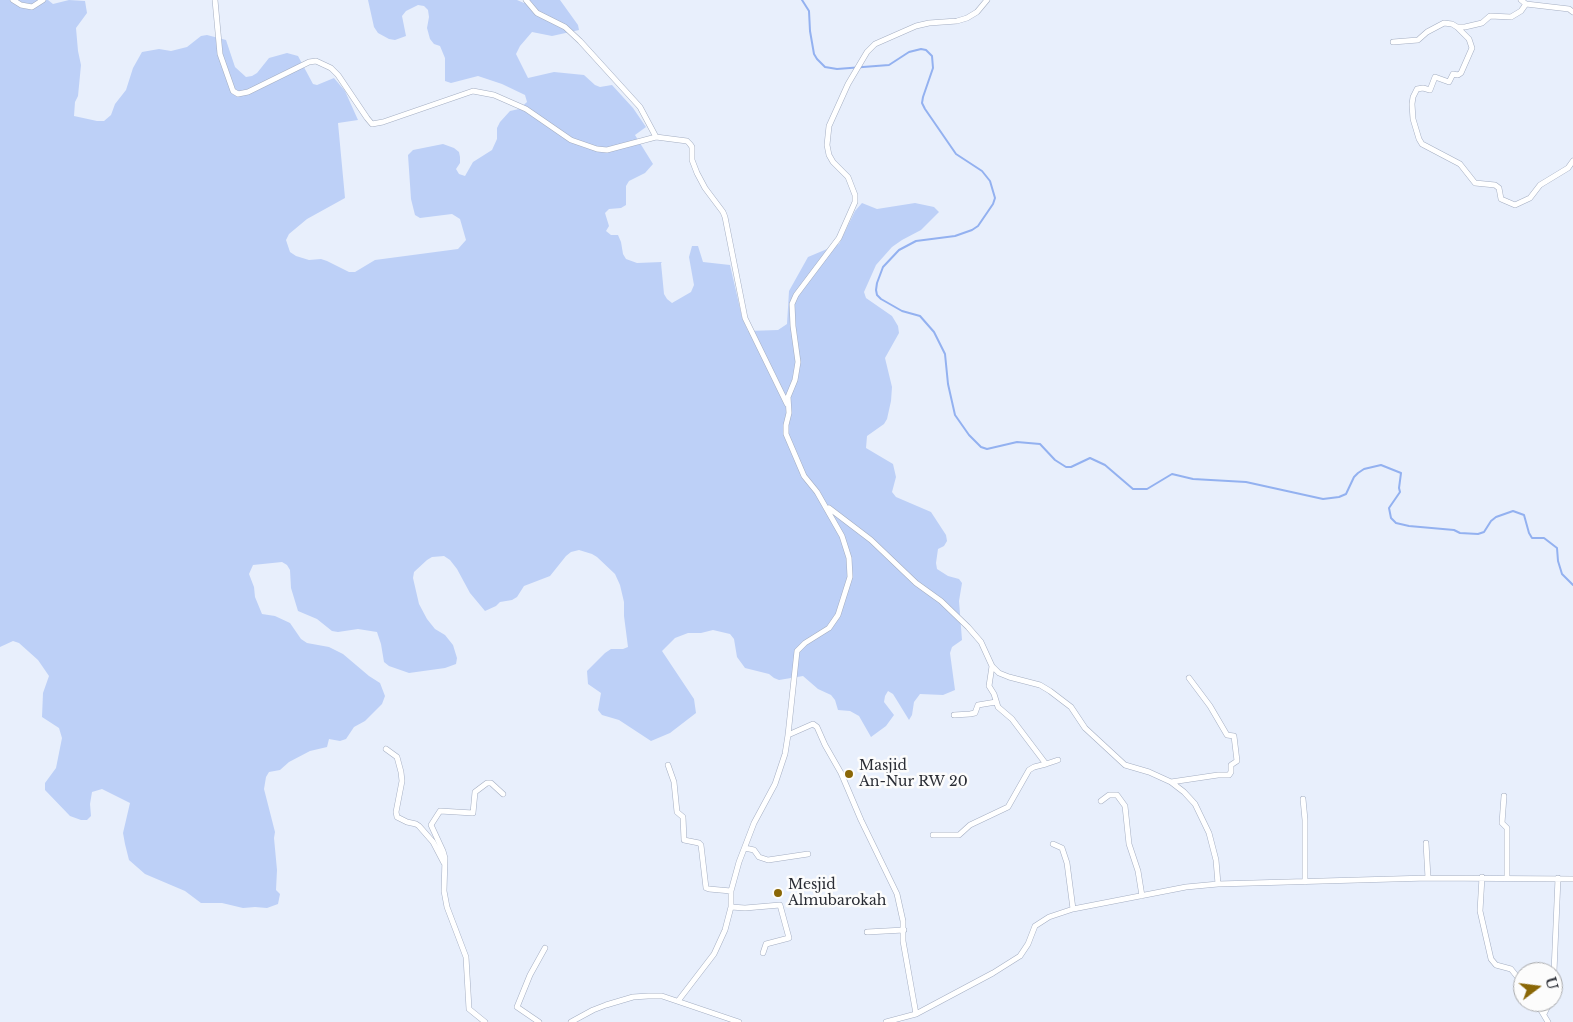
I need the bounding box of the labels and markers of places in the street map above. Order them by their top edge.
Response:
place label: Masjid An-Nur RW 20 [859,758,968,790]
marker: Masjid An-Nur RW 20 [843,768,855,780]
place label: Mesjid Almubarokah [788,877,886,910]
marker: Mesjid Almubarokah [772,887,784,899]

